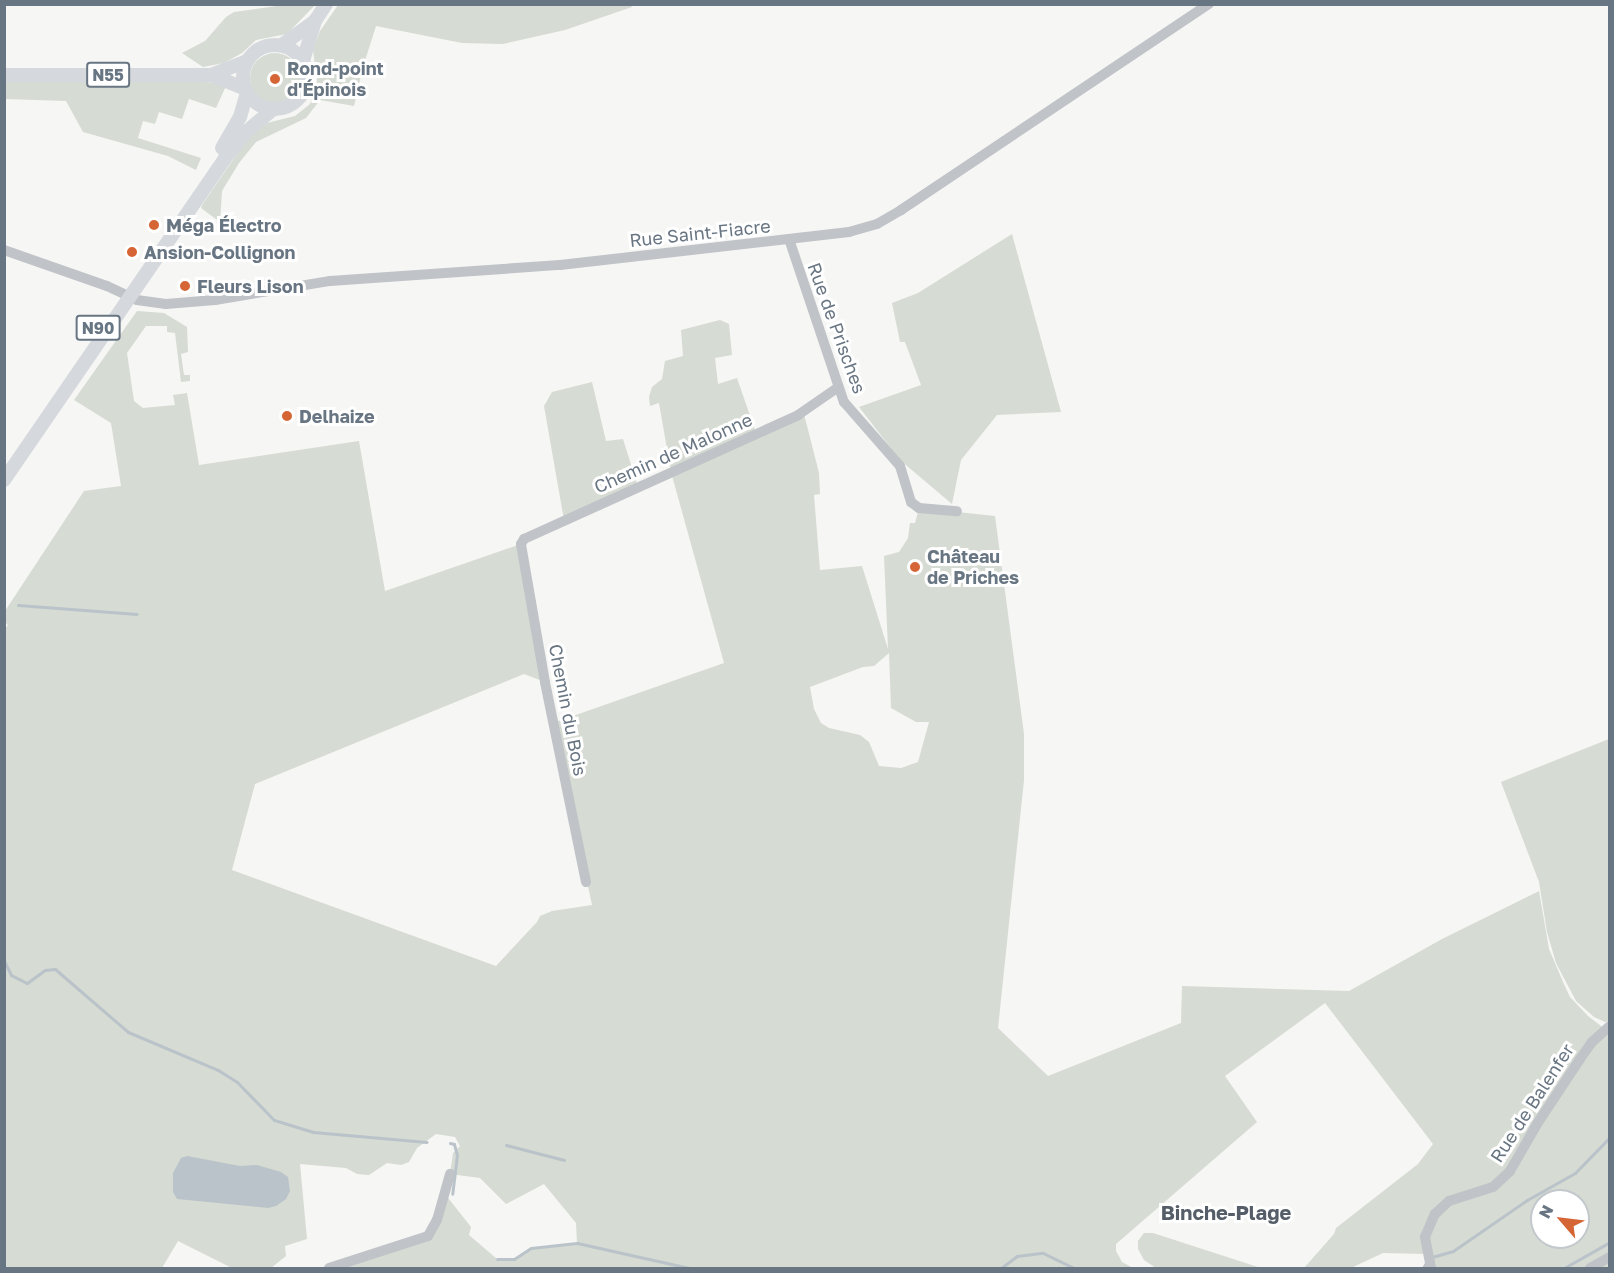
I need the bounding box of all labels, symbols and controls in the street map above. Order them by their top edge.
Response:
place label: Rond-point d'Épinois [287,58,384,100]
road number: N55 [86,62,130,88]
marker: Rond-point d'Épinois [268,72,282,86]
place label: Méga Électro [166,214,282,236]
street label: Rue Saint-Fiacre [628,215,772,251]
marker: Méga Électro [147,218,161,232]
place label: Ansion-Collignon [144,241,295,263]
marker: Ansion-Collignon [125,245,139,259]
street label: Rue de Prisches [803,260,871,396]
place label: Fleurs Lison [197,275,304,297]
marker: Fleurs Lison [178,279,192,293]
road number: N90 [76,315,120,341]
place label: Delhaize [299,405,374,427]
street label: Chemin de Malonne [591,408,755,498]
marker: Delhaize [280,409,294,423]
place label: Château de Priches [927,546,1019,588]
marker: Château de Priches [908,560,922,574]
street label: Chemin du Bois [545,642,591,778]
street label: Rue de Balenfer [1486,1040,1578,1166]
north arrow [1530,1189,1590,1249]
district label: Binche-Plage [1161,1200,1291,1224]
text: N [1534,1201,1558,1222]

